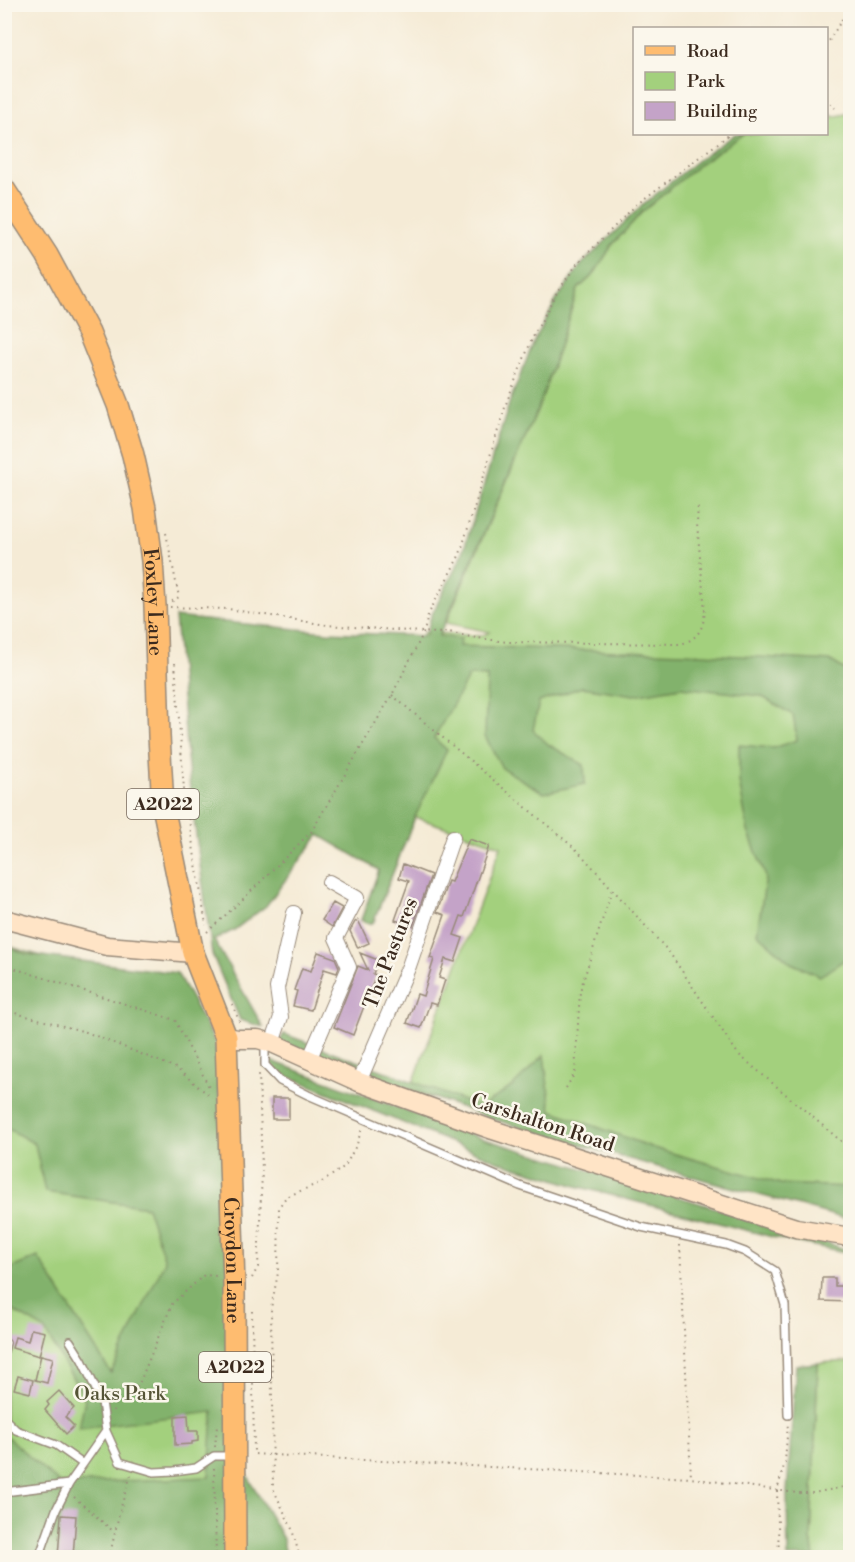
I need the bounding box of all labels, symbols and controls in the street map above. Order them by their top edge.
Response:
legend [633,27,828,135]
text: Road [687,40,730,63]
text: Park [687,70,726,93]
text: Building [686,100,758,123]
street label: Foxley Lane [136,547,168,656]
road number: A2022 [127,789,199,819]
street label: The Pastures [359,894,424,1013]
street label: Carshalton Road [467,1088,618,1159]
street label: Croydon Lane [217,1197,245,1324]
road number: A2022 [199,1352,271,1382]
park label: Oaks Park [74,1382,167,1407]

